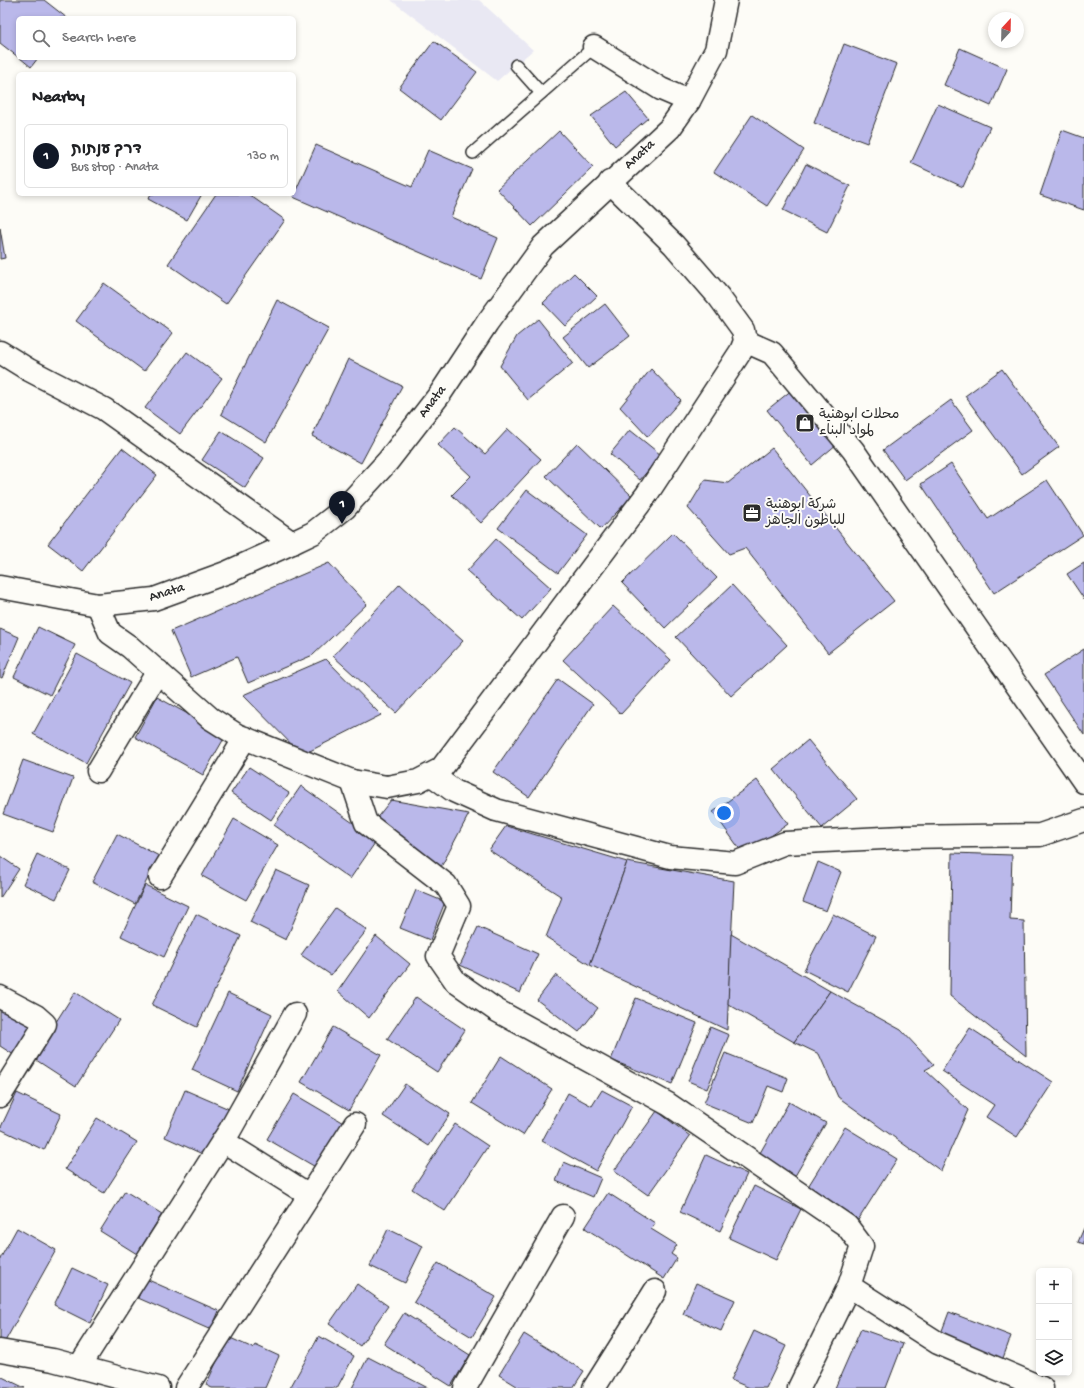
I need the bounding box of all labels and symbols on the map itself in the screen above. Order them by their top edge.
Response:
north arrow [988,12,1024,48]
street label: Anata [621,136,660,174]
street label: Anata [415,381,451,422]
place label: محلات ابوهنية لمواد البناء [819,407,899,440]
shop icon: محلات ابوهنية لمواد البناء [794,412,816,434]
pin: 1 [329,491,355,524]
place label: شركة ابوهنية للباطون الجاهز [765,497,845,530]
office icon: شركة ابوهنية للباطون الجاهز [741,502,763,524]
street label: Anata [147,579,188,606]
your location [714,803,734,823]

